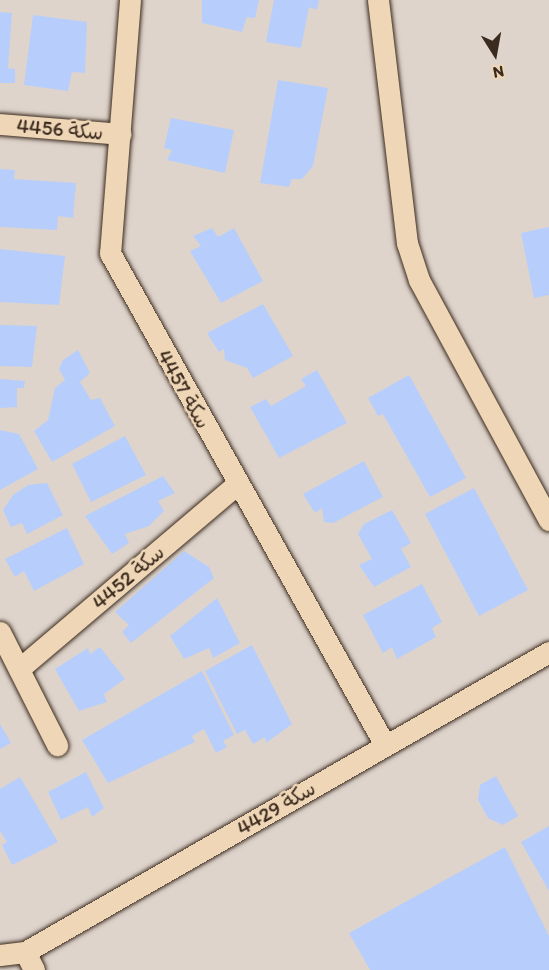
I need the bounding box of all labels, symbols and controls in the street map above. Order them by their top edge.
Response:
north arrow [465,24,525,84]
text: N [491,62,506,83]
street label: سكة 4456 [16,113,104,145]
street label: سكة 4457 [152,345,216,433]
street label: سكة 4452 [87,539,169,615]
street label: سكة 4429 [232,775,320,841]

